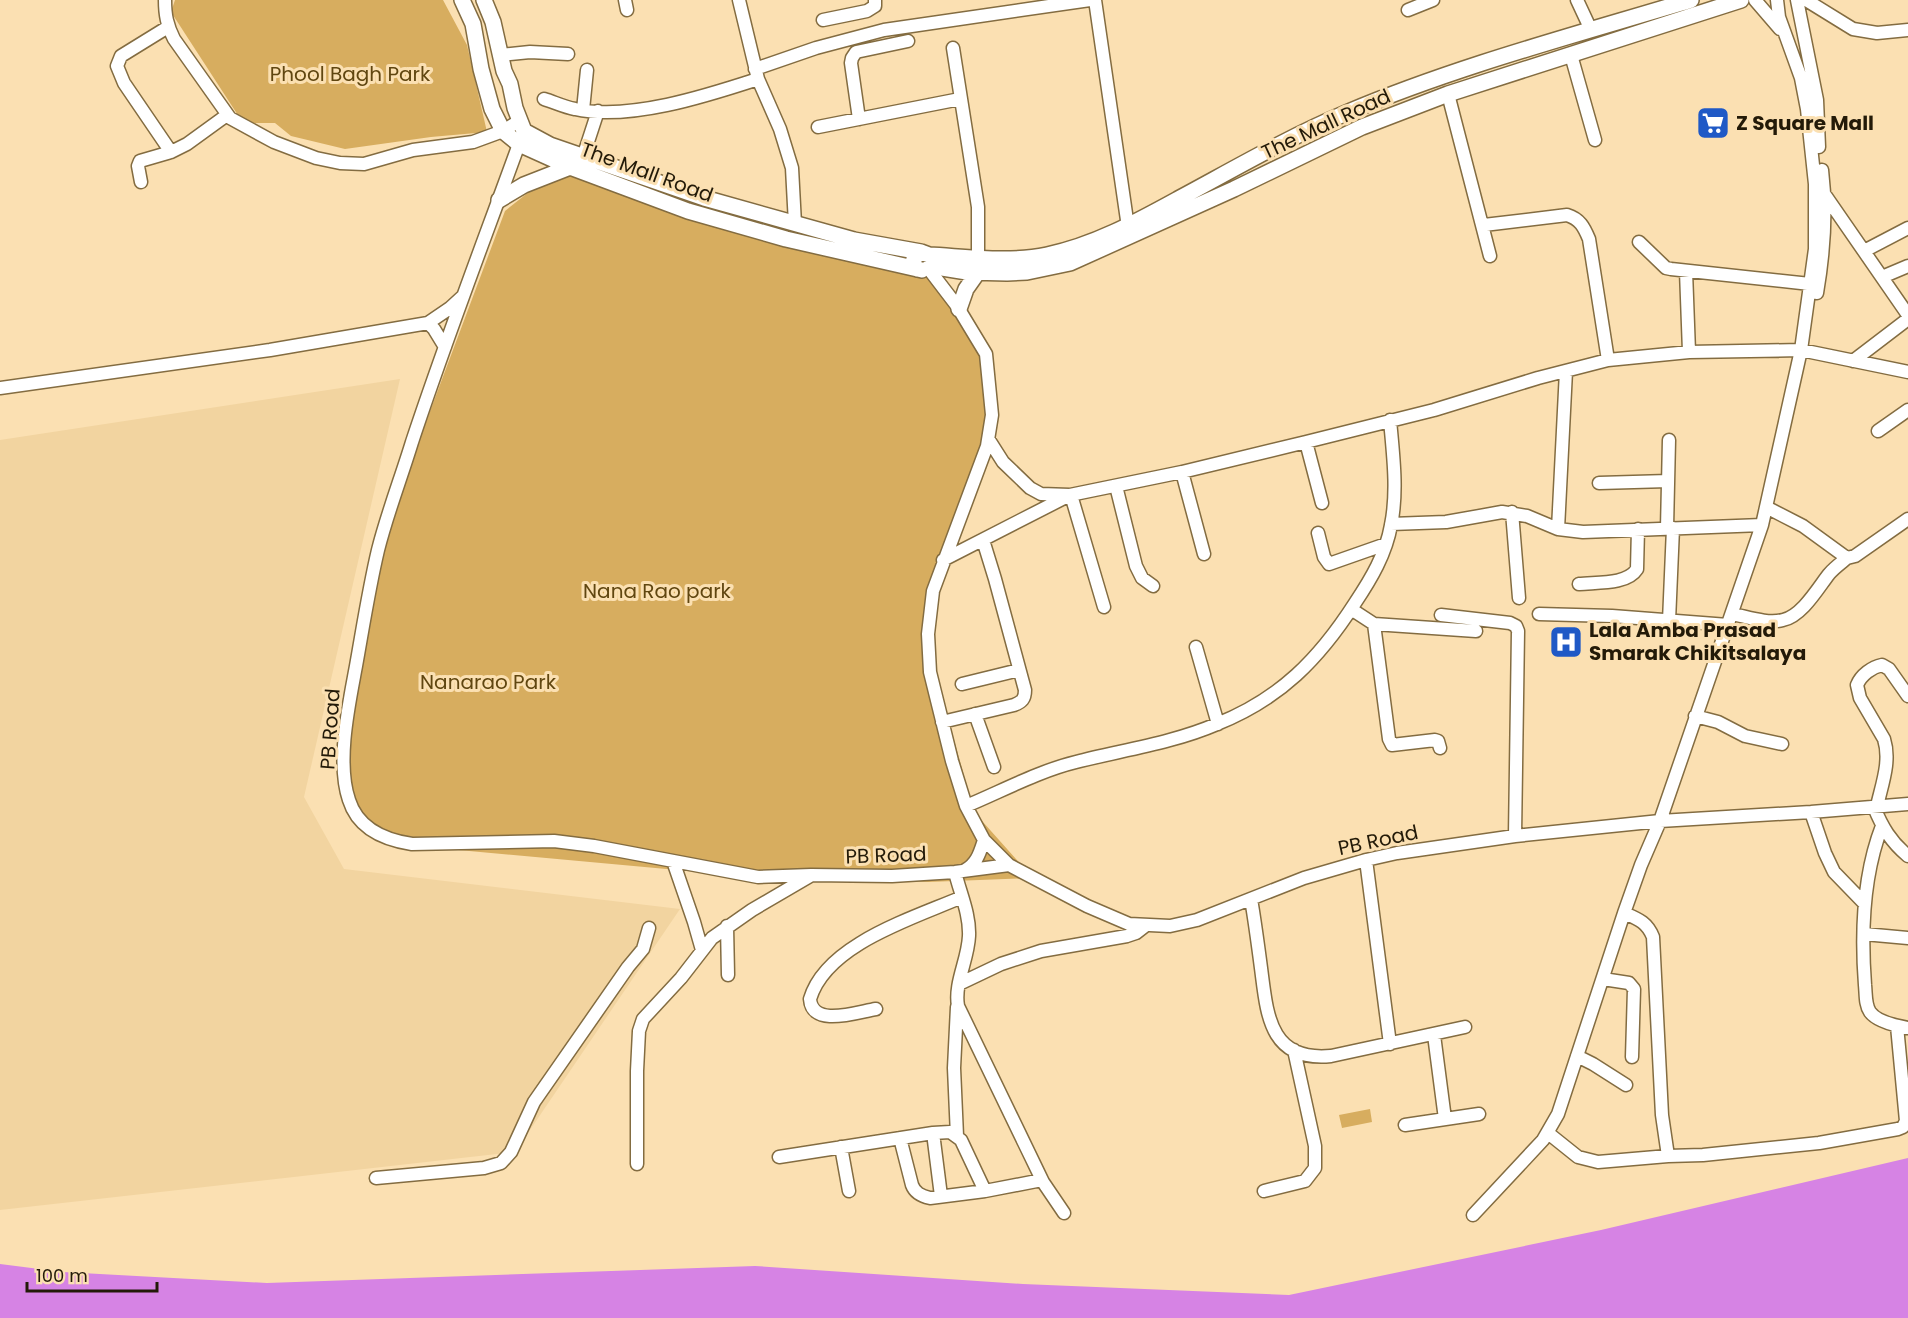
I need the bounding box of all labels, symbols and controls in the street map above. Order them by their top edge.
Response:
park label: Phool Bagh Park [270,60,431,88]
street label: The Mall Road [1257,82,1395,166]
supermarket icon: Z Square Mall [1695,105,1731,141]
place label: Z Square Mall [1736,109,1874,137]
street label: The Mall Road [577,135,717,209]
park label: Nana Rao park [583,577,732,605]
place label: Lala Amba Prasad Smarak Chikitsalaya [1589,616,1806,667]
hospital icon: Lala Amba Prasad Smarak Chikitsalaya [1548,624,1584,660]
park label: Nanarao Park [420,668,557,696]
street label: PB Road [313,688,347,770]
street label: PB Road [1335,818,1421,862]
street label: PB Road [845,840,927,870]
scale bar [27,1255,158,1293]
text: 100 m [36,1263,88,1288]

